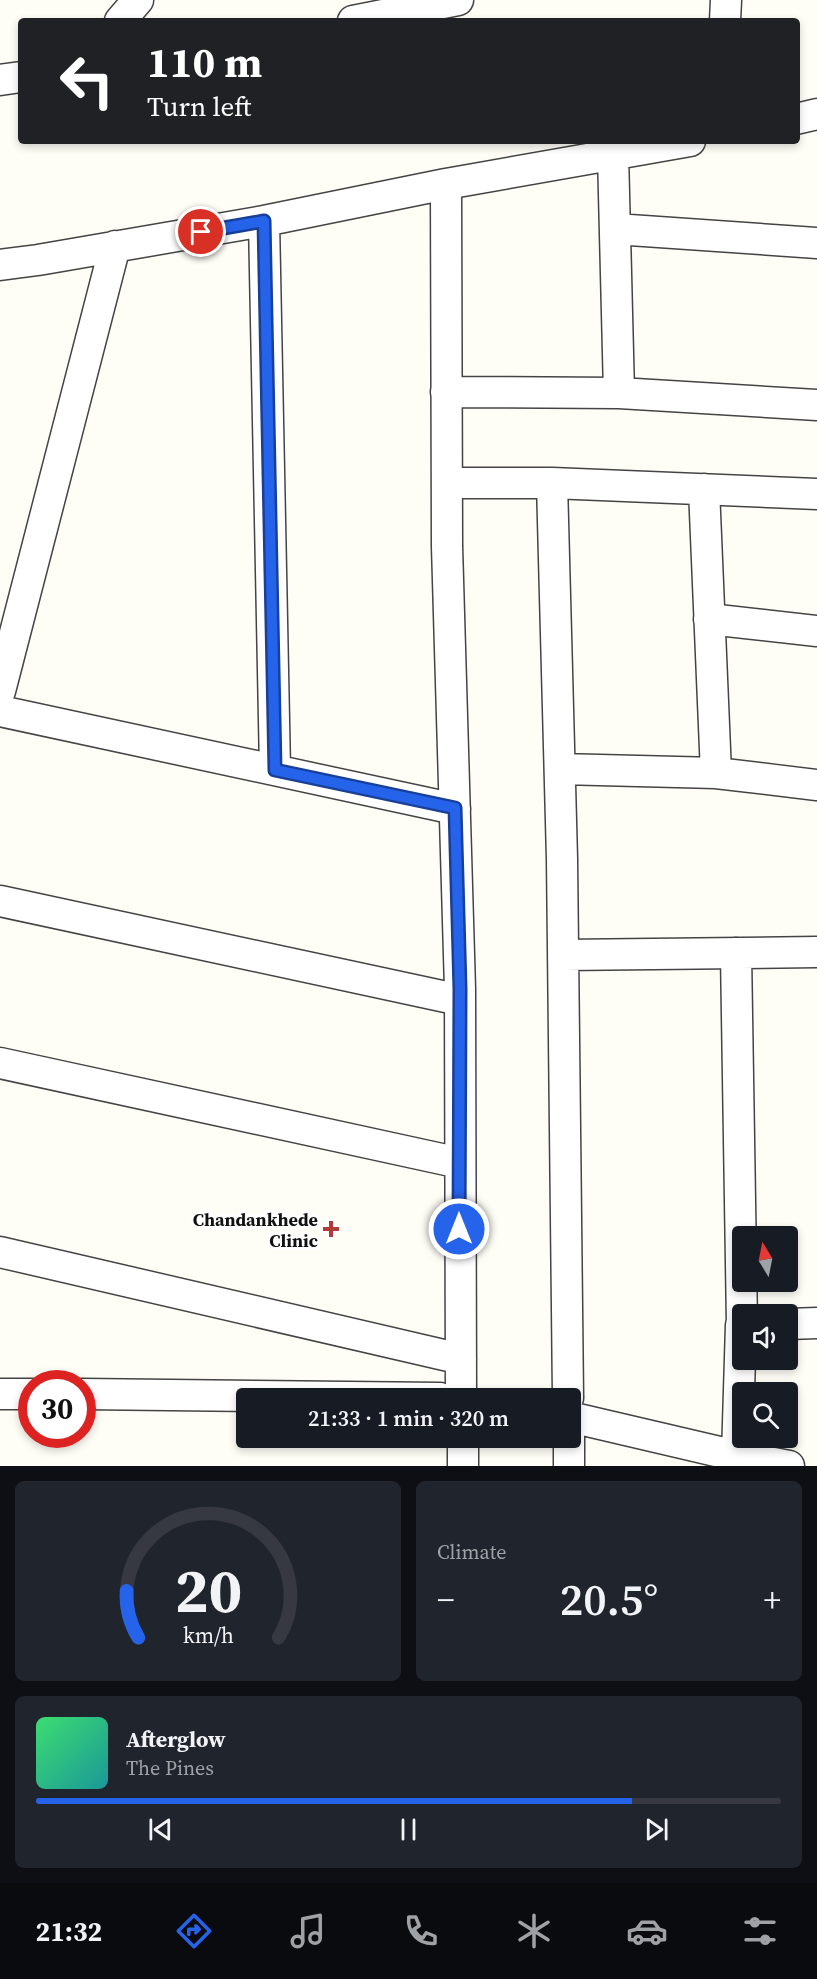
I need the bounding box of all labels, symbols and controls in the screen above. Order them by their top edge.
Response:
text: 110 m [147,33,262,91]
icon: left [48,42,126,120]
text: Turn left [147,88,251,125]
pin [175,206,226,257]
icon: arrive [184,215,217,248]
position arrow [427,1197,491,1261]
place label: Chandankhede Clinic [193,1207,318,1253]
marker: Chandankhede Clinic [322,1220,340,1238]
north arrow [732,1226,798,1292]
map controls [732,1226,798,1448]
button: sound [732,1304,798,1370]
speed limit sign: 30 [18,1370,96,1448]
button: search [732,1382,798,1448]
text: 21:33 · 1 min · 320 m [308,1403,509,1433]
text: Climate [437,1538,506,1566]
text: 20 [174,1547,242,1633]
text: 20.5° [560,1568,658,1630]
text: − [437,1577,455,1622]
text: + [764,1577,781,1622]
text: km/h [182,1621,234,1650]
text: Afterglow [126,1724,226,1754]
text: The Pines [126,1754,214,1782]
icon: previous [144,1813,177,1846]
icon: pause [392,1813,425,1846]
icon: next [640,1813,673,1846]
icon: directions [173,1910,215,1952]
icon: music [287,1910,329,1952]
icon: phone [400,1910,442,1952]
icon: climate [513,1910,555,1952]
icon: car [626,1910,668,1952]
icon: filters [739,1910,781,1952]
text: 21:32 [36,1913,102,1950]

